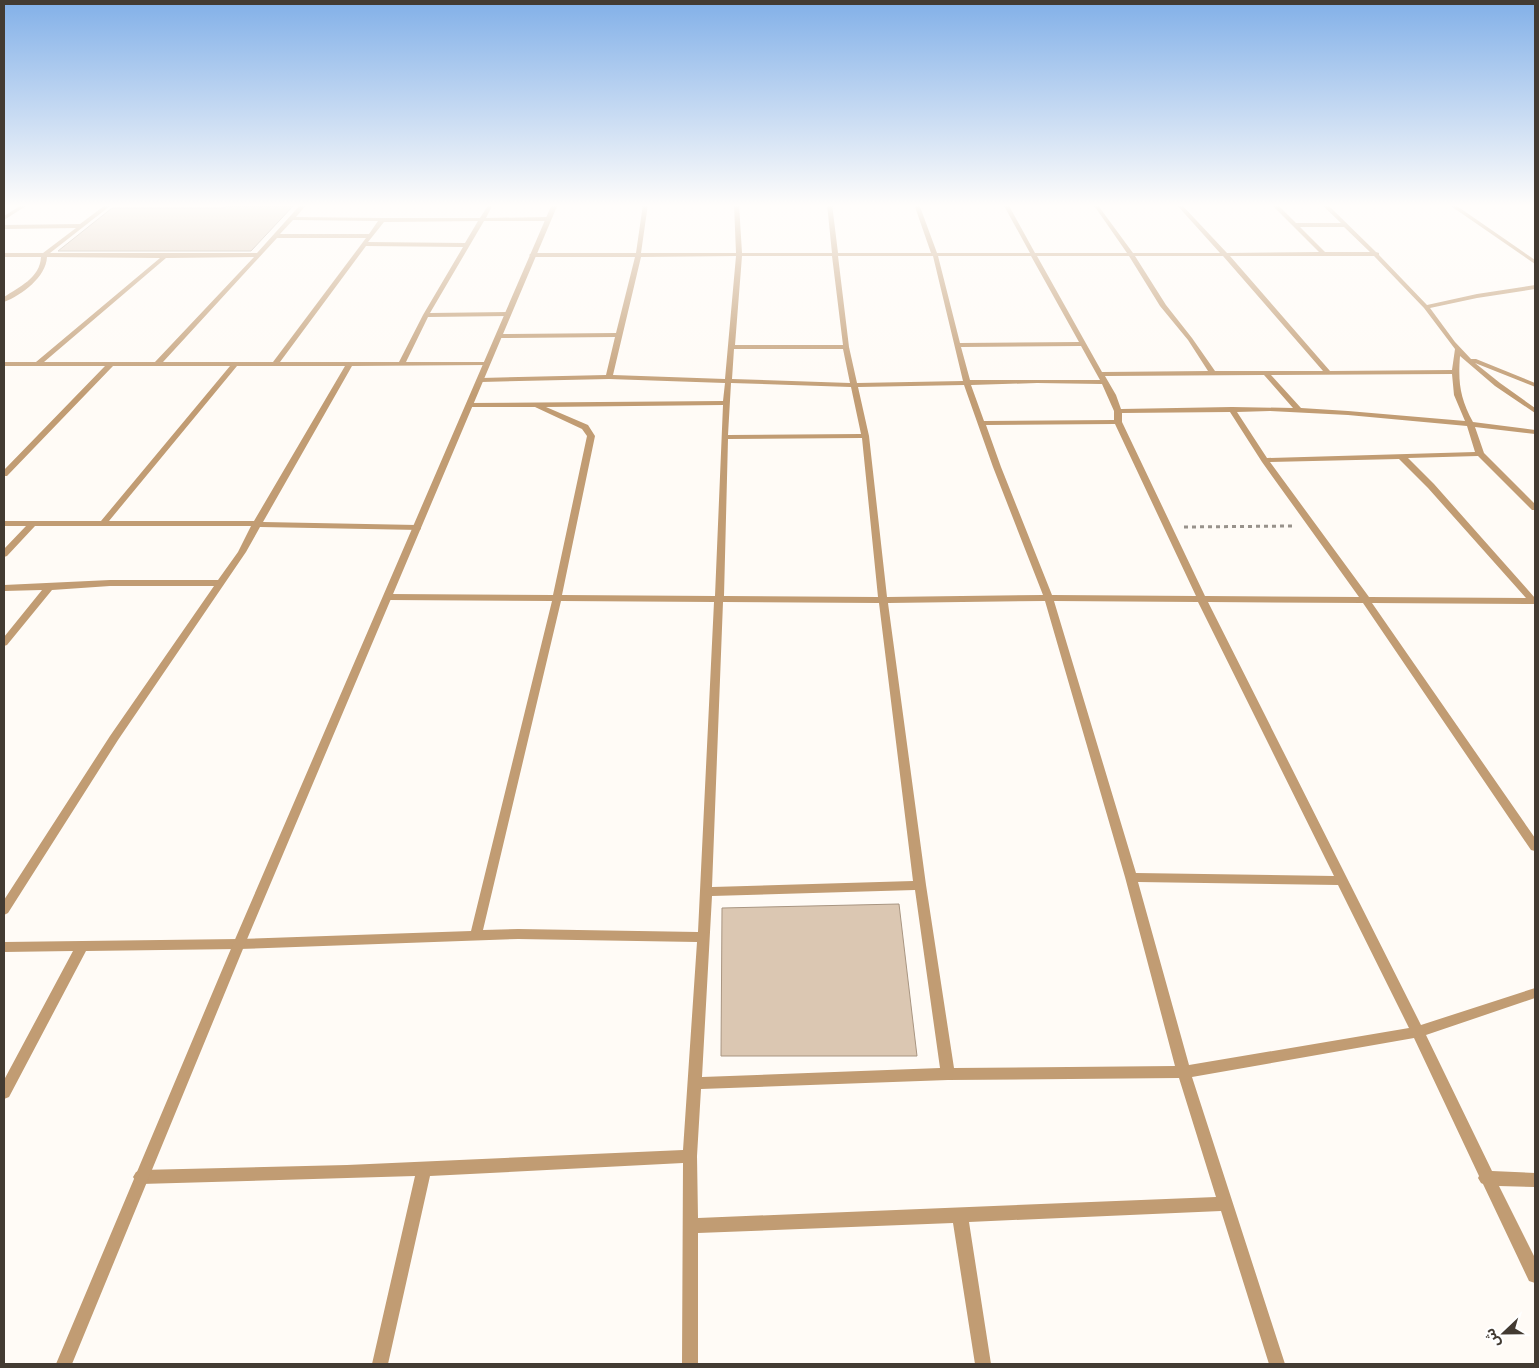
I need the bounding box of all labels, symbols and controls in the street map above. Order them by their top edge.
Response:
north arrow [1479,1308,1529,1358]
text: ش [1481,1326,1504,1350]

